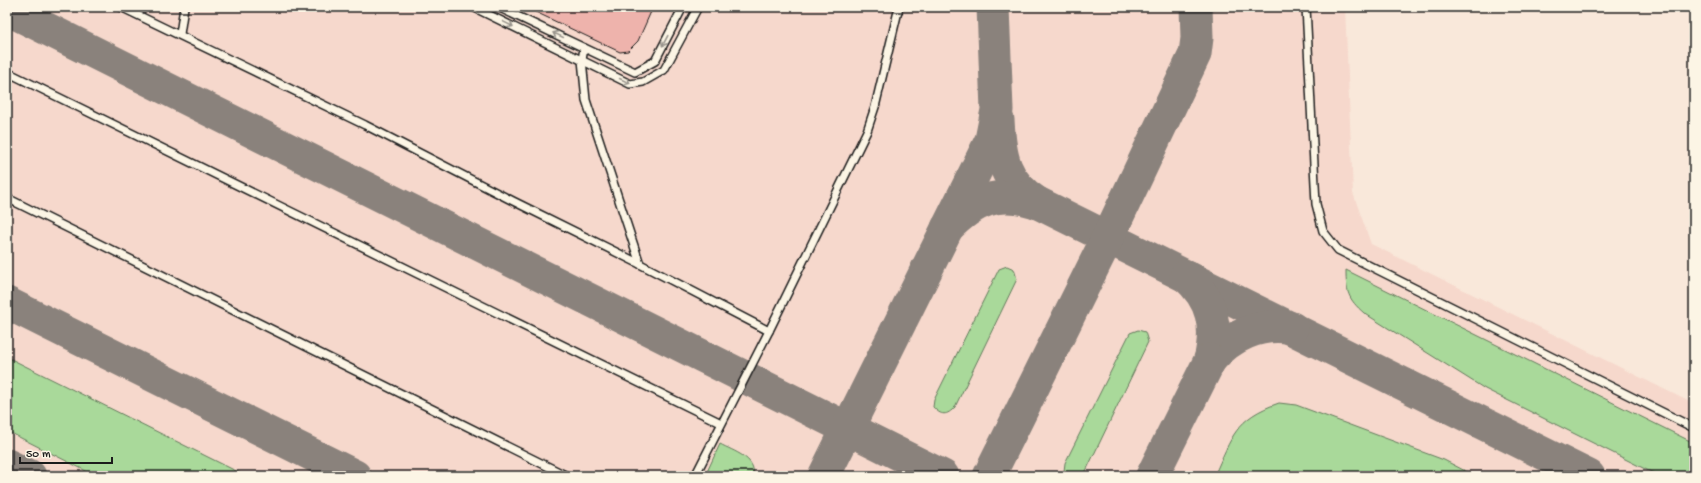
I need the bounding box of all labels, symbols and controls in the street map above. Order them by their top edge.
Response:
one-way arrow [501,21,513,28]
one-way arrow [552,31,564,38]
one-way arrow [661,35,668,47]
one-way arrow [618,78,630,85]
scale bar [20,439,112,465]
text: 50 m [26,448,51,462]

